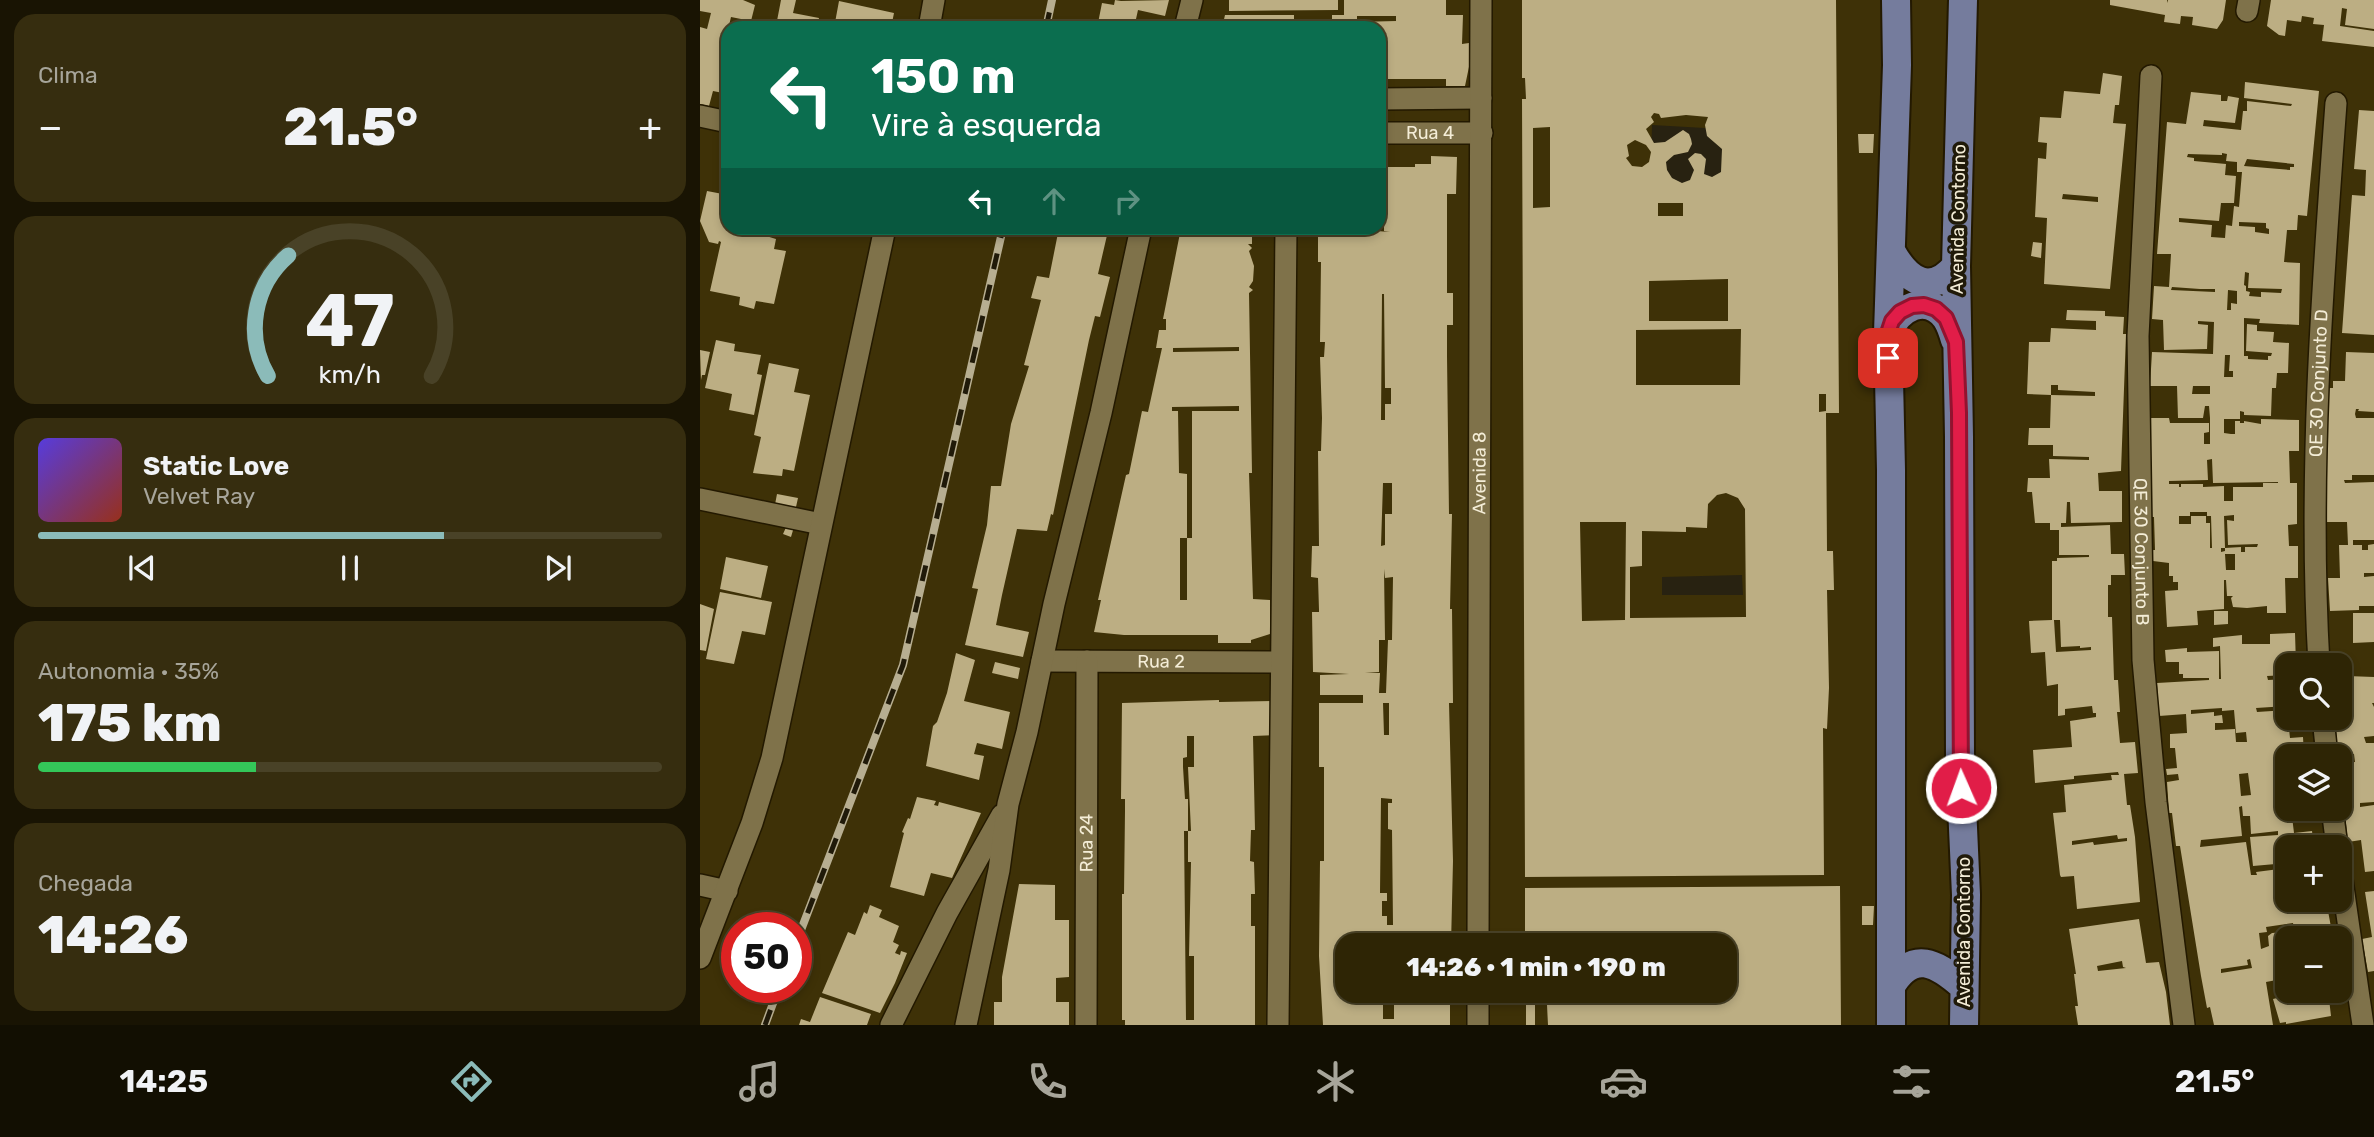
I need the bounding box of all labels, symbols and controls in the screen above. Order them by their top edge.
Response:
text: 150 m [871,47,1016,105]
icon: left [756,49,847,140]
text: Clima [38,61,98,89]
text: 21.5° [283,96,418,158]
text: − [38,104,63,150]
text: + [638,104,662,150]
text: Vire à esquerda [871,106,1102,144]
street label: Rua 4 [1406,122,1454,144]
street label: Avenida Contorno [1946,144,1970,294]
icon: left [962,182,1000,220]
icon: ahead [1035,182,1073,220]
icon: right [1108,182,1146,220]
text: 47 [305,279,395,365]
street label: QE 30 Conjunto D [2305,309,2333,457]
pin [1858,328,1918,388]
icon: arrive [1869,339,1907,377]
text: km/h [319,360,381,389]
street label: Avenida 8 [1468,431,1491,515]
text: Static Love [143,451,289,482]
street label: QE 30 Conjunto B [2129,478,2153,626]
text: Velvet Ray [143,482,255,510]
icon: previous [123,549,161,587]
icon: pause [331,549,369,587]
icon: next [539,549,577,587]
street label: Rua 2 [1137,650,1185,673]
map controls [2275,653,2352,1003]
button: search [2275,653,2352,730]
text: Autonomia · 35% [38,657,219,685]
text: 175 km [38,692,222,754]
button: layers [2275,744,2352,821]
position arrow [1924,751,1998,825]
street label: Rua 24 [1075,814,1098,872]
button: + [2275,835,2352,912]
street label: Avenida Contorno [1953,857,1975,1007]
text: Chegada [38,869,133,897]
text: 14:26 [38,904,188,966]
speed limit sign: 50 [721,912,812,1003]
button: − [2275,926,2352,1003]
text: 14:26 · 1 min · 190 m [1406,952,1666,983]
icon: directions [447,1057,496,1106]
icon: music [735,1057,784,1106]
icon: phone [1023,1057,1072,1106]
icon: climate [1311,1057,1360,1106]
icon: car [1599,1057,1648,1106]
icon: filters [1887,1057,1936,1106]
text: 14:25 [119,1062,208,1100]
text: 21.5° [2175,1062,2254,1100]

